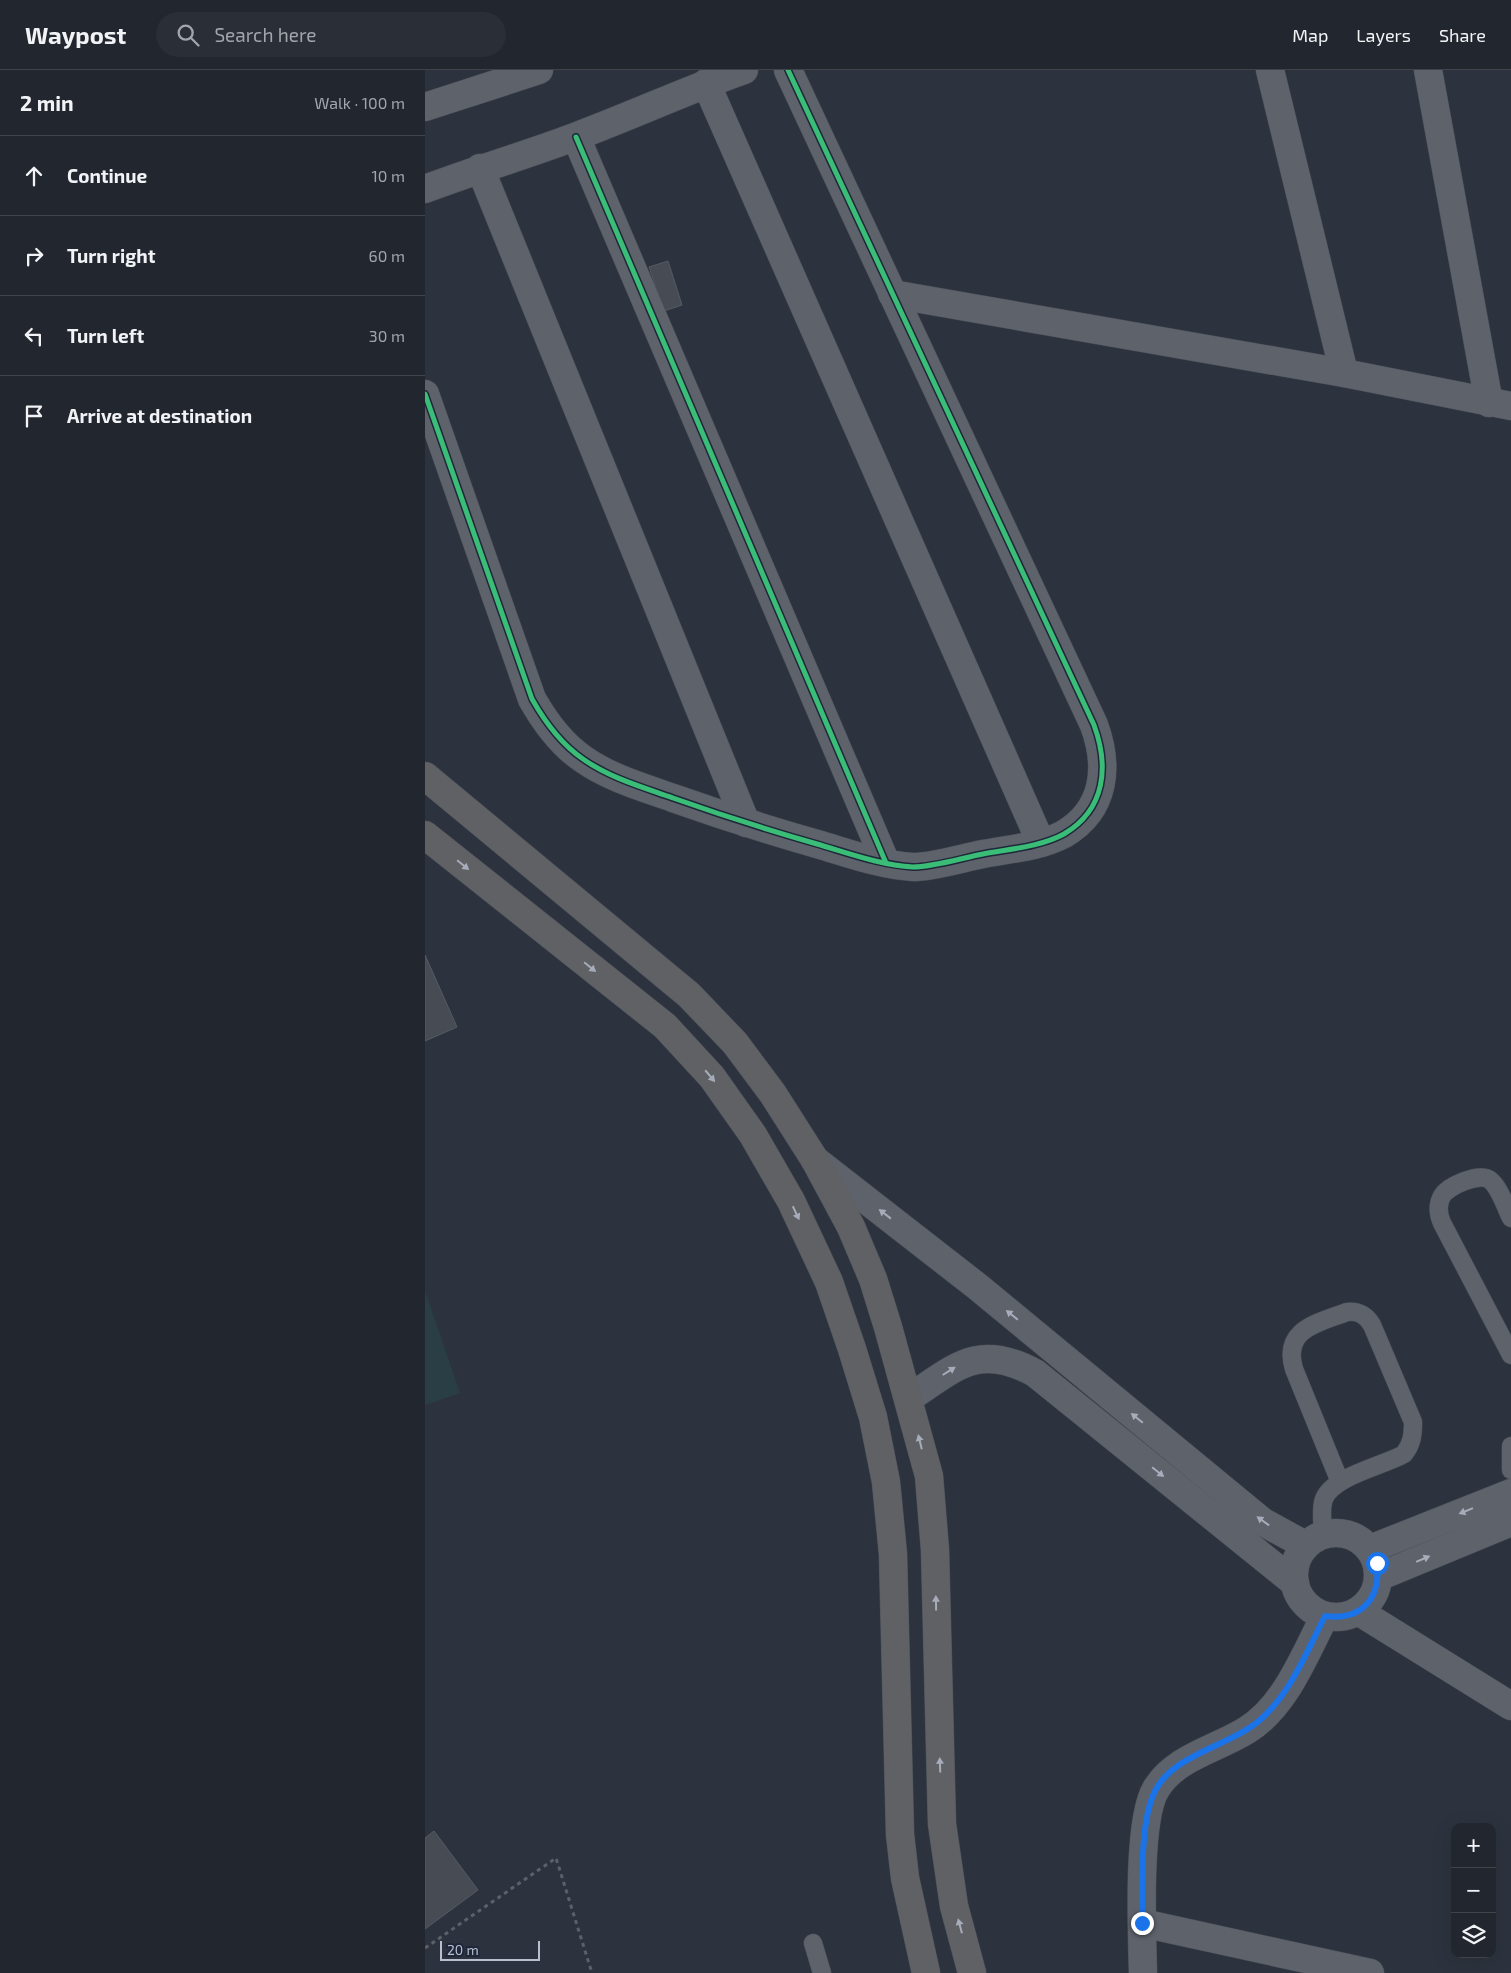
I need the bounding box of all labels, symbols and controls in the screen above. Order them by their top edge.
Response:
search box [156,12,506,57]
text: Waypost [25,20,126,49]
icon: search [174,21,202,49]
text: Search here [214,23,317,46]
text: Map [1292,24,1328,46]
text: Layers [1356,24,1411,46]
text: Share [1439,24,1486,46]
text: 2 min [20,90,74,115]
text: Walk · 100 m [314,93,405,112]
icon: ahead [20,162,48,190]
text: Continue [67,164,147,187]
text: 10 m [371,166,405,185]
icon: right [20,242,48,270]
text: Turn right [67,244,155,267]
text: 60 m [369,246,405,265]
icon: left [20,322,48,350]
text: Turn left [67,324,144,347]
text: 30 m [369,326,405,345]
icon: arrive [20,402,48,430]
text: Arrive at destination [67,404,252,427]
one-way arrow [456,860,469,871]
one-way arrow [583,961,596,972]
one-way arrow [705,1069,716,1082]
one-way arrow [793,1206,801,1220]
one-way arrow [878,1209,892,1219]
one-way arrow [1006,1310,1019,1321]
one-way arrow [943,1367,956,1376]
one-way arrow [1131,1413,1144,1424]
one-way arrow [916,1434,924,1449]
one-way arrow [1151,1467,1164,1478]
one-way arrow [1458,1507,1473,1515]
one-way arrow [1256,1516,1270,1526]
route start [1366,1552,1389,1575]
one-way arrow [1416,1554,1431,1562]
one-way arrow [931,1594,939,1610]
one-way arrow [935,1757,943,1773]
map controls [1451,1823,1496,1958]
button: + [1451,1823,1496,1868]
button: − [1451,1868,1496,1913]
route end [1131,1912,1154,1935]
button: layers [1451,1913,1496,1958]
one-way arrow [955,1918,963,1933]
scale bar [440,1938,540,1961]
text: 20 m [447,1941,479,1958]

